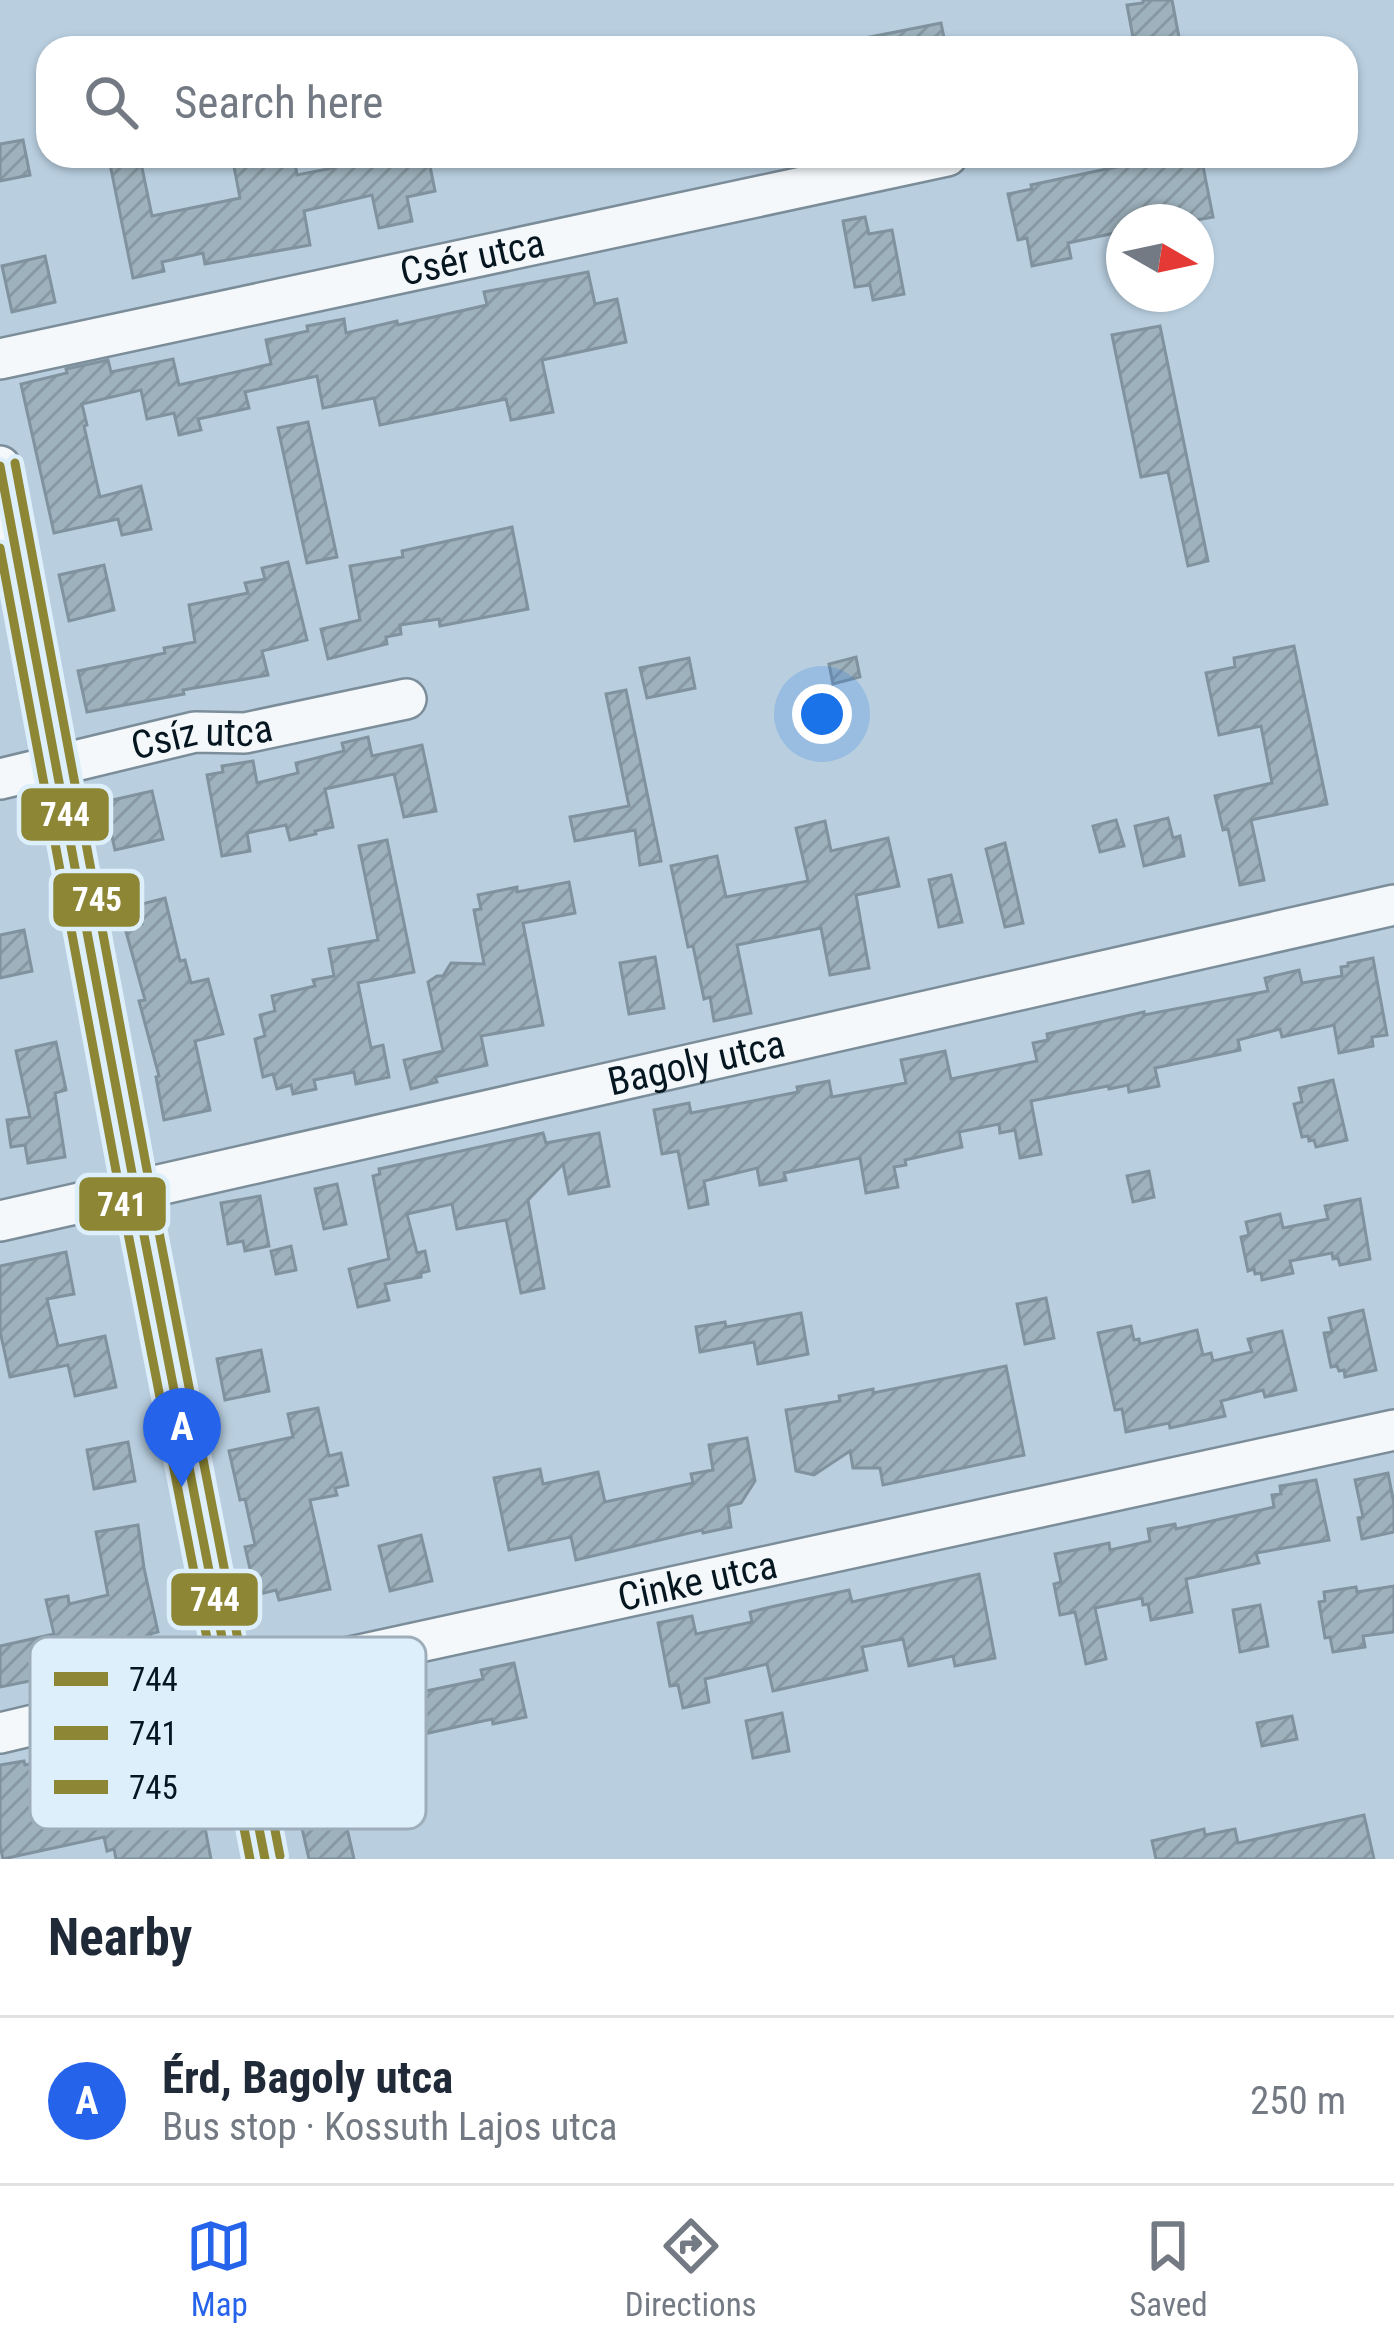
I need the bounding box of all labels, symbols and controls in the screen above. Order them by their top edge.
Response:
search box [36,36,1358,168]
icon: search [78,69,144,135]
text: Search here [174,76,383,129]
north arrow [1106,204,1214,312]
street label: Csér utca [396,220,549,296]
your location [792,684,852,744]
street label: Csíz utca [127,705,277,770]
line badge: 744 [19,786,111,843]
text: 744 [40,795,90,834]
line badge: 745 [51,871,142,929]
text: 745 [72,880,122,919]
street label: Bagoly utca [603,1021,789,1105]
line badge: 741 [77,1175,168,1233]
text: 741 [97,1185,147,1224]
pin: A [143,1388,221,1487]
street label: Cinke utca [614,1542,781,1621]
line badge: 744 [169,1571,260,1628]
text: 744 [190,1580,240,1619]
legend [30,1637,426,1829]
text: 744 [129,1660,178,1699]
text: 741 [129,1714,178,1753]
text: 745 [129,1768,178,1807]
text: Nearby [48,1908,192,1967]
text: Érd, Bagoly utca [162,2051,453,2104]
text: A [75,2078,99,2124]
text: 250 m [1250,2078,1346,2124]
text: Bus stop · Kossuth Lajos utca [162,2104,618,2150]
tab: Map [186,2213,252,2324]
tab: Directions [625,2213,757,2324]
tab: Saved [1129,2213,1208,2324]

